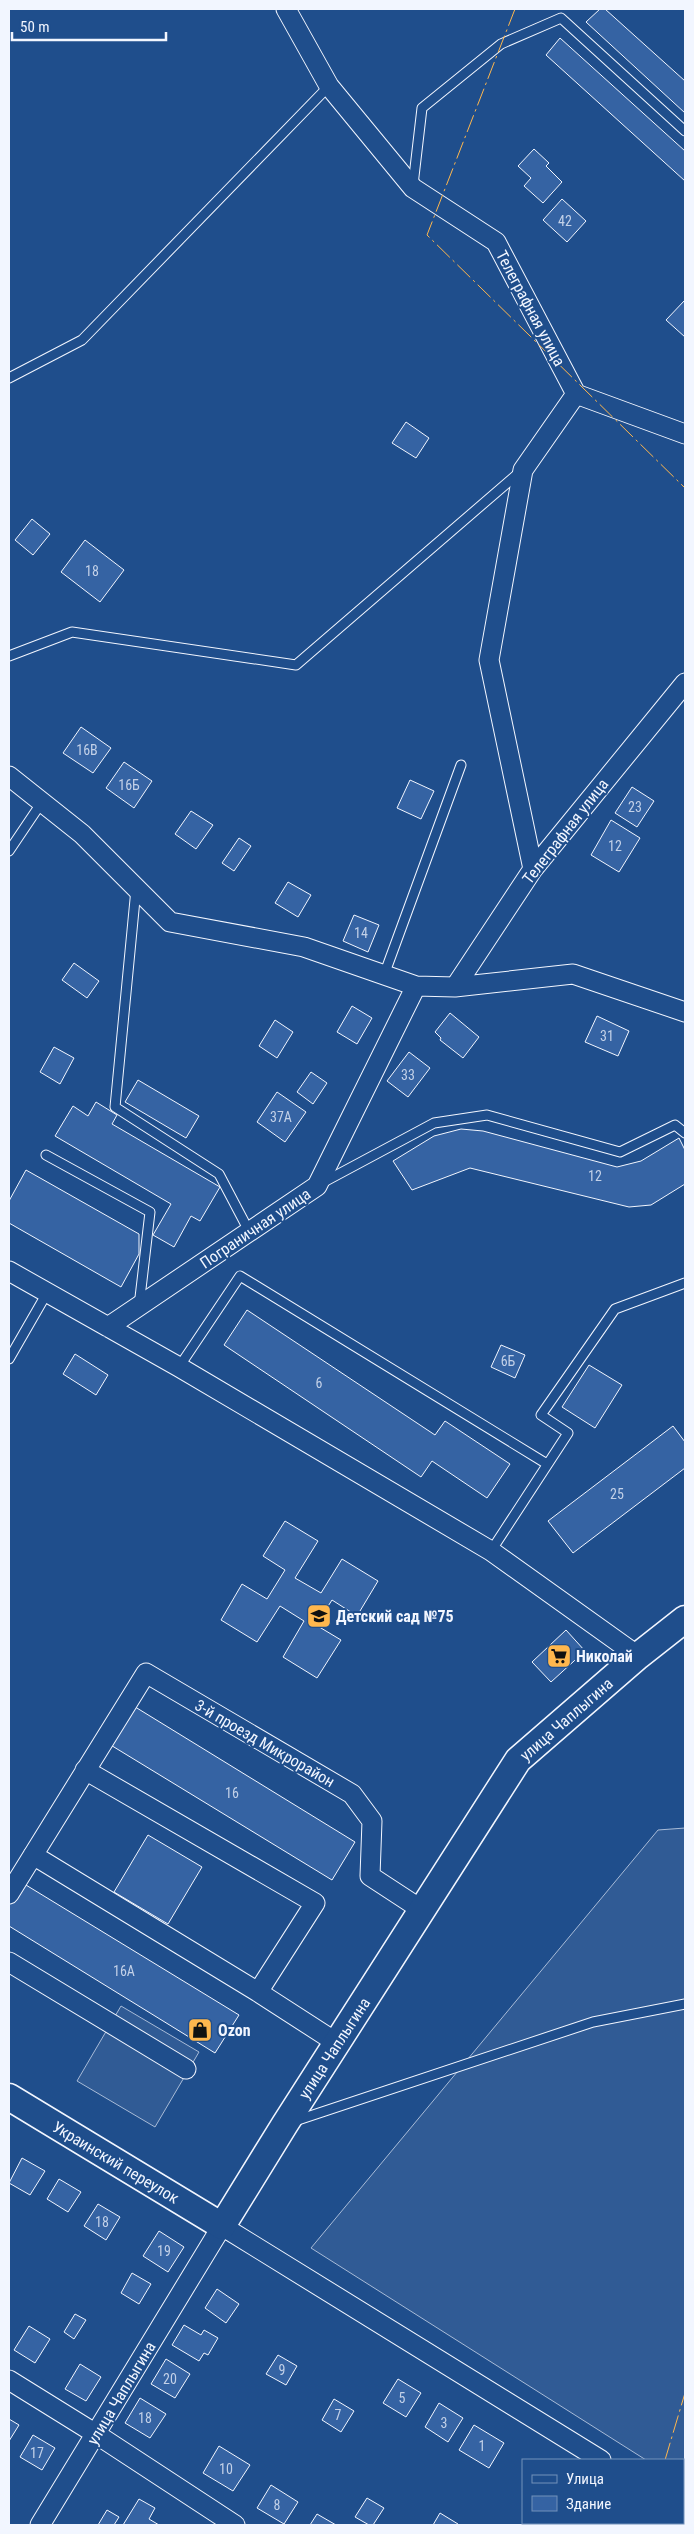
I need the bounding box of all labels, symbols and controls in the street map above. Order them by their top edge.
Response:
scale bar [12,10,166,42]
text: 50 m [20,18,50,36]
house number: 42 [558,213,572,229]
street label: Телеграфная улица [492,247,569,369]
house number: 18 [85,563,99,579]
house number: 16В [76,742,98,758]
street label: Телеграфная улица [518,775,612,888]
house number: 16Б [118,777,140,793]
house number: 23 [628,799,642,815]
house number: 12 [608,838,622,854]
house number: 14 [354,925,368,941]
house number: 31 [600,1028,614,1044]
house number: 33 [401,1067,415,1083]
house number: 37А [270,1109,292,1125]
house number: 12 [588,1168,602,1184]
street label: Пограничная улица [196,1184,314,1272]
house number: 6Б [501,1353,516,1369]
house number: 6 [316,1375,323,1391]
house number: 25 [610,1486,624,1502]
school or university icon: Детский сад №75 [306,1603,332,1629]
place label: Детский сад №75 [336,1607,454,1626]
supermarket icon: Николай [546,1643,572,1669]
place label: Николай [576,1647,633,1666]
street label: улица Чаплыгина [516,1674,617,1765]
street label: 3-й проезд Микрорайон [191,1696,338,1791]
house number: 16 [225,1785,239,1801]
house number: 16А [113,1963,135,1979]
street label: улица Чаплыгина [295,1994,374,2102]
shop icon: Ozon [187,2017,213,2043]
place label: Ozon [218,2021,251,2040]
street label: Украинский переулок [49,2117,182,2208]
house number: 18 [95,2214,109,2230]
house number: 19 [157,2243,171,2259]
street label: улица Чаплыгина [83,2338,160,2448]
house number: 9 [279,2362,285,2378]
house number: 20 [163,2371,177,2387]
house number: 5 [399,2390,406,2406]
house number: 7 [335,2407,342,2423]
house number: 18 [138,2410,152,2426]
house number: 3 [441,2415,447,2431]
house number: 1 [479,2438,485,2454]
house number: 17 [30,2445,44,2461]
legend [522,2459,684,2524]
house number: 10 [219,2461,233,2477]
text: Улица [566,2470,604,2488]
text: Здание [566,2495,611,2513]
house number: 8 [274,2497,281,2513]

